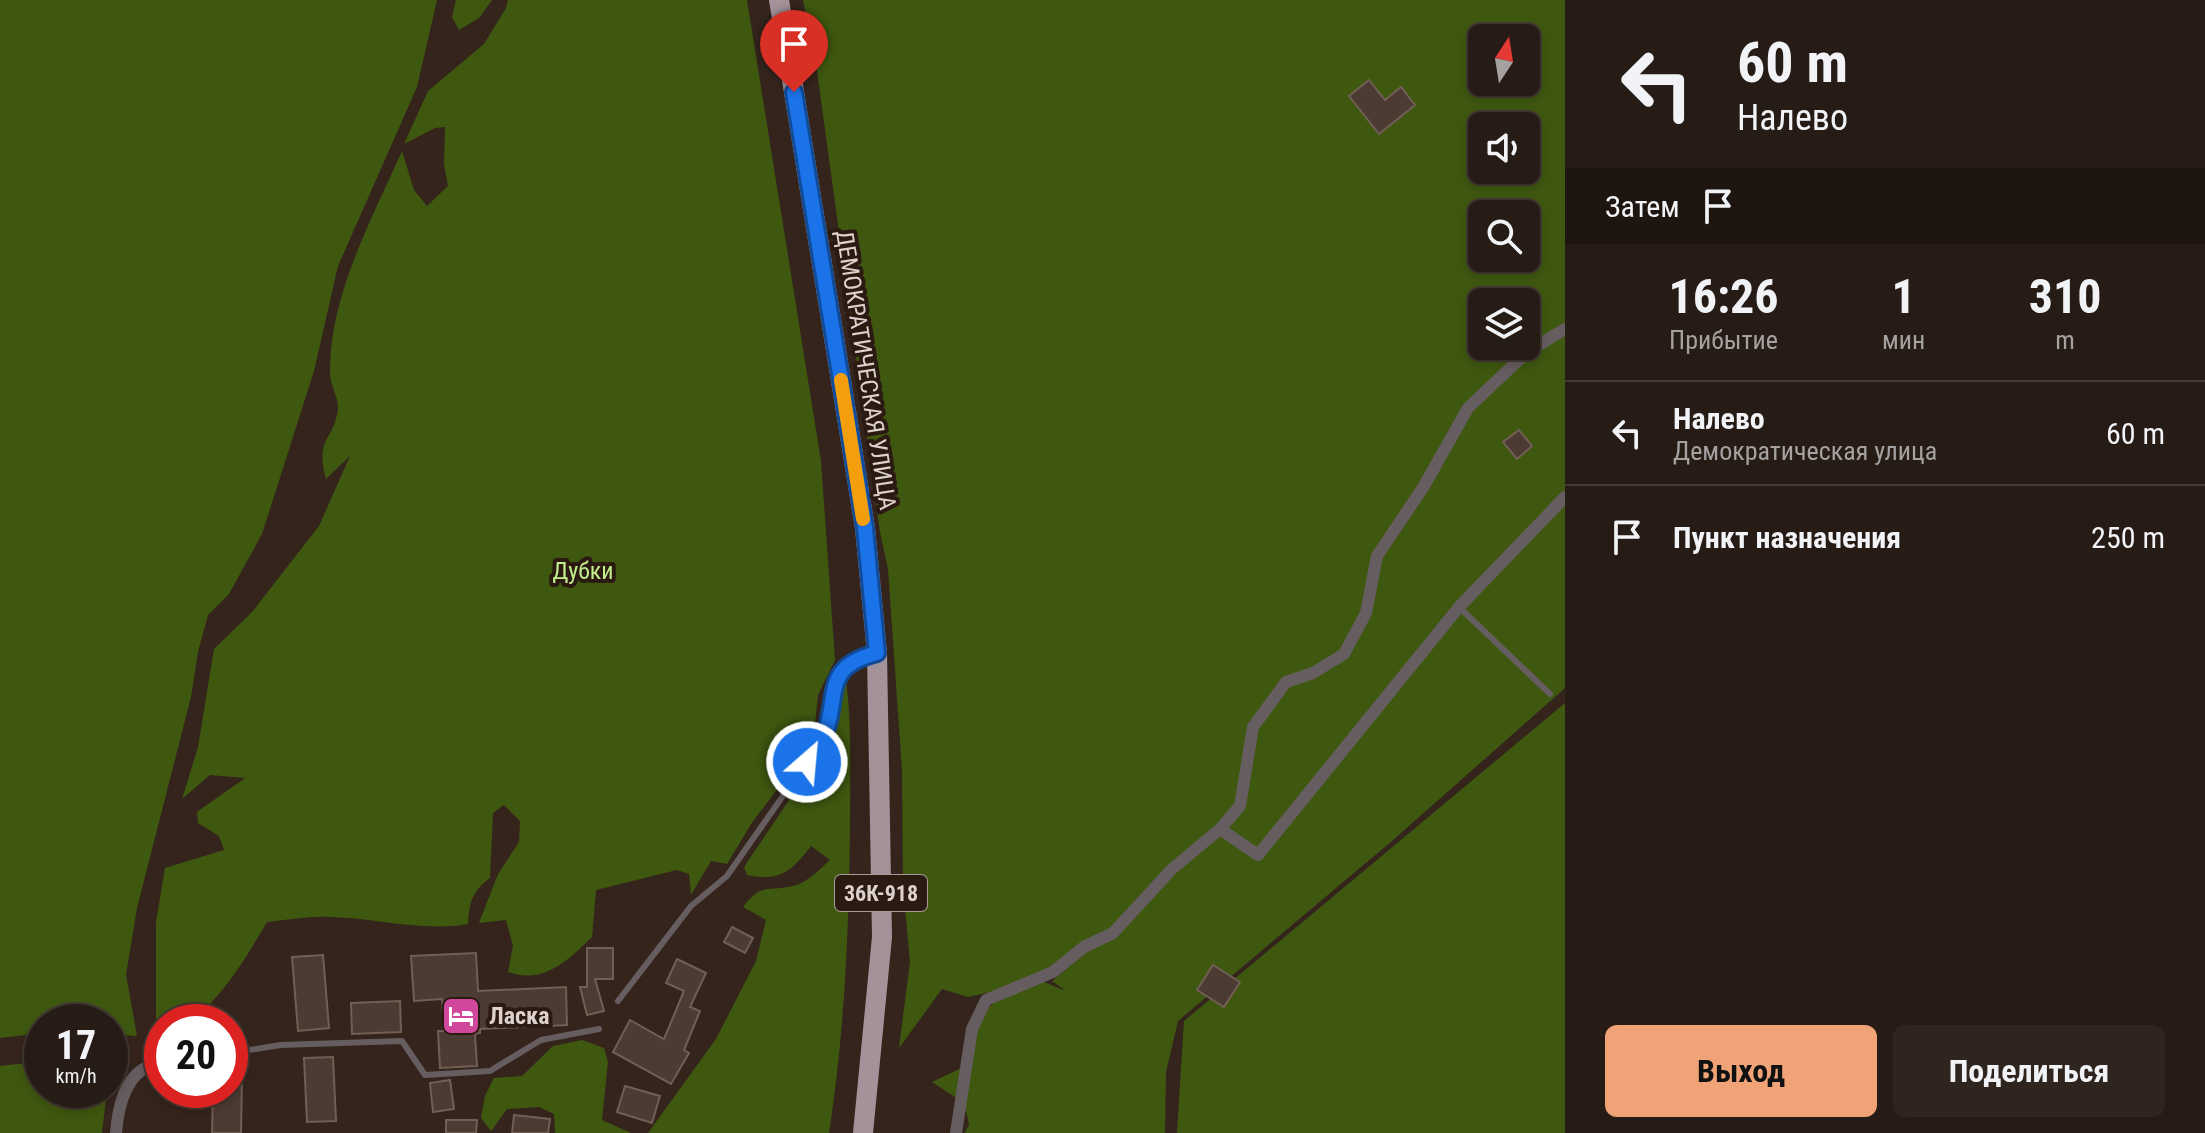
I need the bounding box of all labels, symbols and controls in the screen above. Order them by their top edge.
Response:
pin [760,10,828,92]
icon: arrive [772,22,816,66]
north arrow [1468,24,1540,96]
map controls [1468,24,1540,360]
text: 60 m [1737,30,1848,96]
icon: left [1605,32,1709,136]
text: Налево [1737,97,1848,139]
button: sound [1468,112,1540,184]
icon: arrive [1696,184,1740,228]
text: Затем [1605,189,1680,224]
button: search [1468,200,1540,272]
street label: ДЕМОКРАТИЧЕСКАЯ УЛИЦА [830,228,902,512]
text: 16:26 [1668,268,1779,325]
text: 1 [1892,268,1916,325]
text: 310 [2029,268,2102,325]
button: layers [1468,288,1540,360]
text: Прибытие [1669,325,1778,355]
text: мин [1882,325,1925,355]
text: m [2055,325,2075,355]
text: Налево [1673,401,1765,436]
icon: left [1605,411,1649,455]
text: 60 m [2106,416,2165,451]
text: Демократическая улица [1673,436,1937,466]
icon: arrive [1605,515,1649,559]
text: Пункт назначения [1673,520,1901,555]
text: 250 m [2091,520,2165,555]
park label: Дубки [552,557,614,585]
position arrow [765,720,849,804]
road number: 36К-918 [835,875,927,911]
hotel icon: Ласка [440,995,482,1037]
place label: Ласка [489,1002,550,1030]
speed limit sign: 20 [144,1004,248,1108]
text: 17 [56,1022,96,1069]
button: Выход [1605,1025,1877,1117]
button: Поделиться [1893,1025,2165,1117]
text: km/h [55,1064,97,1088]

